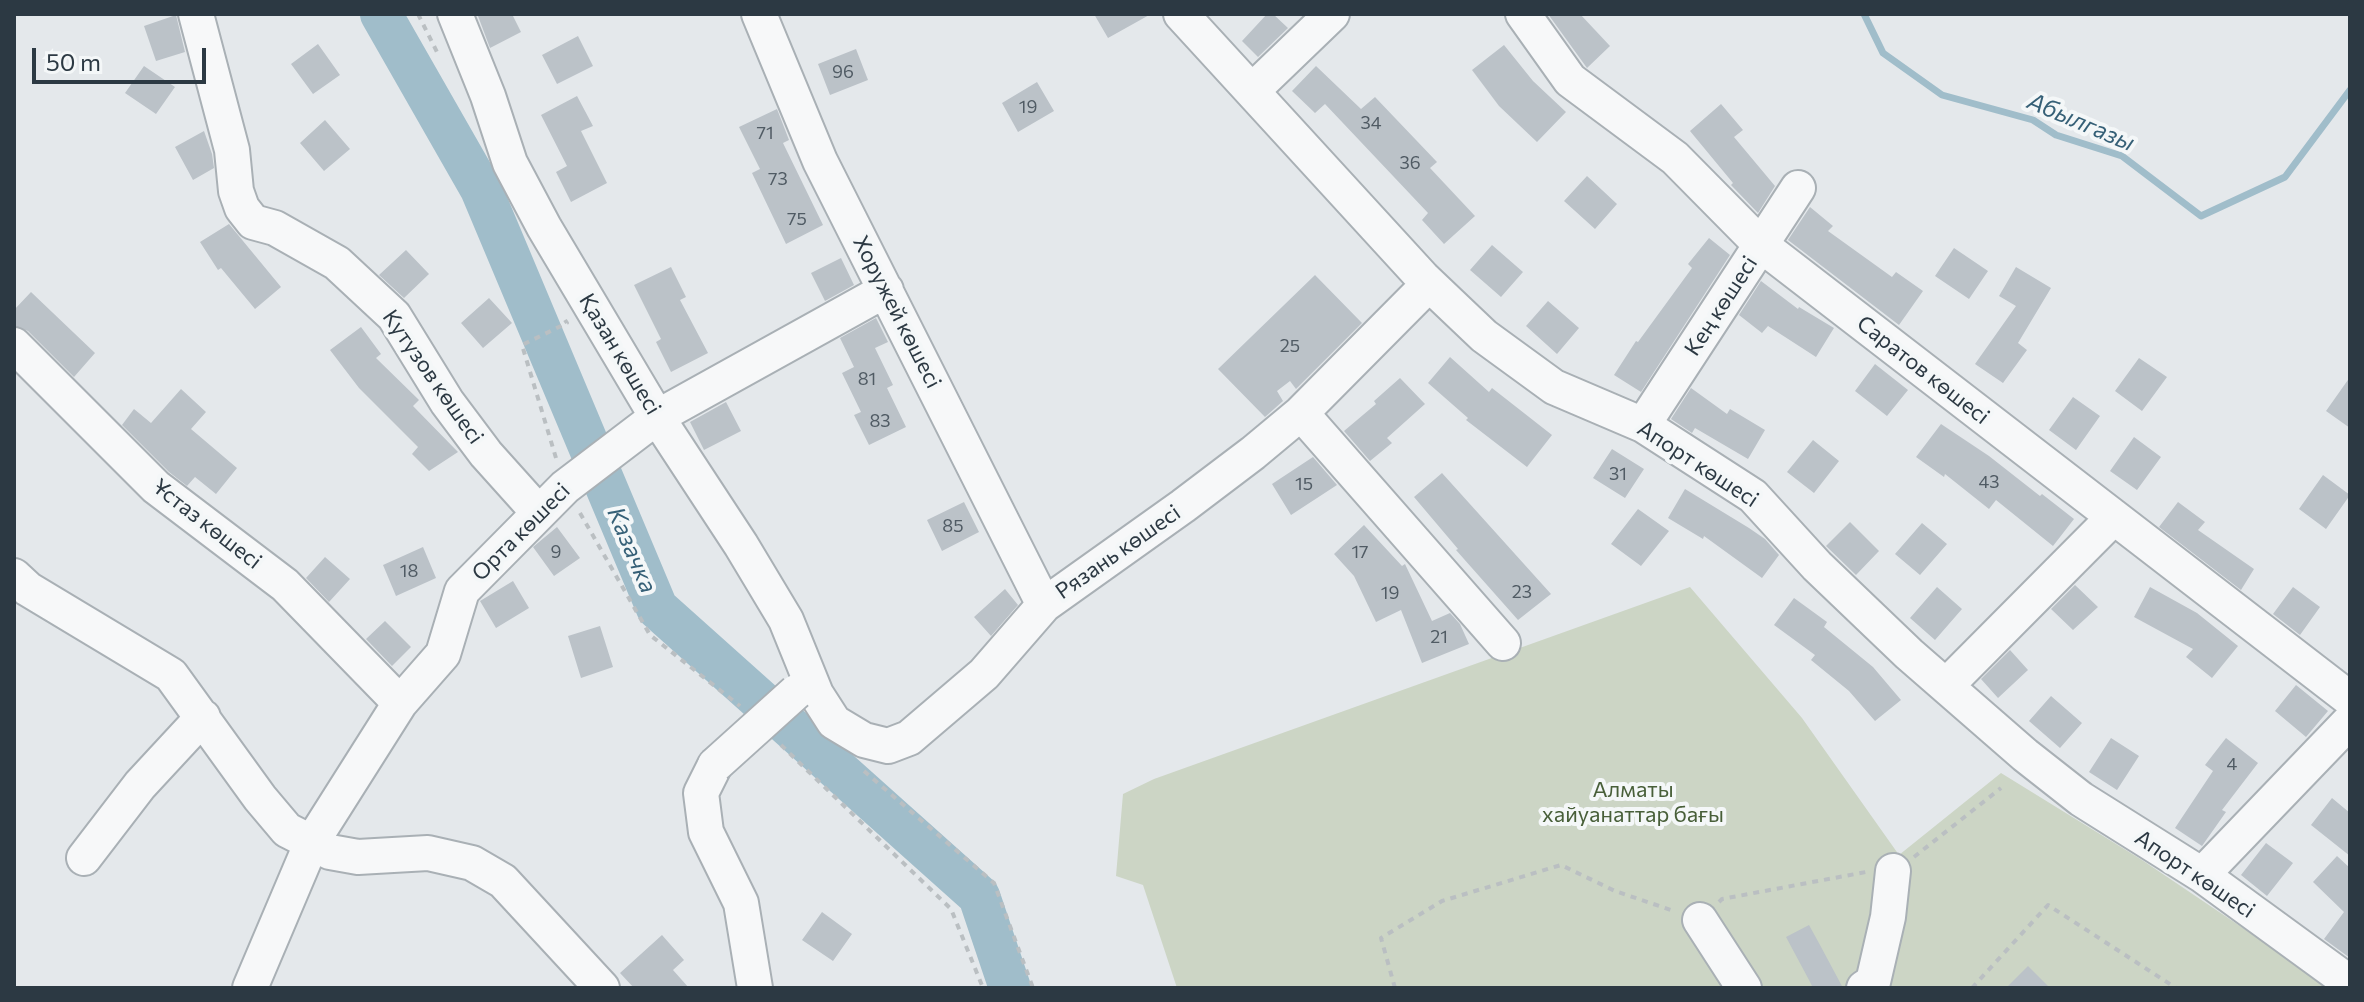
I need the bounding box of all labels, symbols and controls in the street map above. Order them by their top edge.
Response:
scale bar [36,32,210,82]
text: 50 m [46,47,101,76]
house number: 96 [832,61,854,83]
water label: Абылгазы [2023,87,2139,157]
house number: 19 [1019,96,1037,118]
house number: 34 [1360,112,1382,134]
house number: 71 [756,122,774,144]
house number: 36 [1399,152,1421,174]
house number: 73 [768,168,788,190]
house number: 75 [787,208,807,230]
street label: Хоружей көшесі [847,231,947,393]
street label: Кең көшесі [1679,251,1763,361]
street label: Қазан көшесі [573,289,667,419]
street label: Кутузов көшесі [377,305,489,449]
street label: Саратов көшесі [1852,310,1994,430]
house number: 25 [1280,335,1300,357]
house number: 81 [858,368,876,390]
house number: 83 [869,410,891,432]
street label: Апорт көшесі [1633,415,1763,513]
house number: 31 [1609,463,1627,485]
house number: 43 [1978,471,2000,493]
street label: Ұстаз көшесі [147,473,267,575]
house number: 15 [1295,473,1313,495]
street label: Орта көшесі [467,478,575,586]
street label: Рязань көшесі [1051,499,1185,605]
water label: Казачка [601,503,663,597]
house number: 85 [942,515,964,537]
house number: 9 [551,541,561,563]
house number: 17 [1351,541,1369,563]
house number: 18 [400,560,418,582]
house number: 23 [1512,581,1532,603]
house number: 19 [1381,582,1399,604]
house number: 21 [1430,626,1448,648]
house number: 4 [2227,753,2237,775]
park label: Алматы хайуанаттар бағы [1542,777,1724,828]
street label: Апорт көшесі [2130,824,2260,924]

